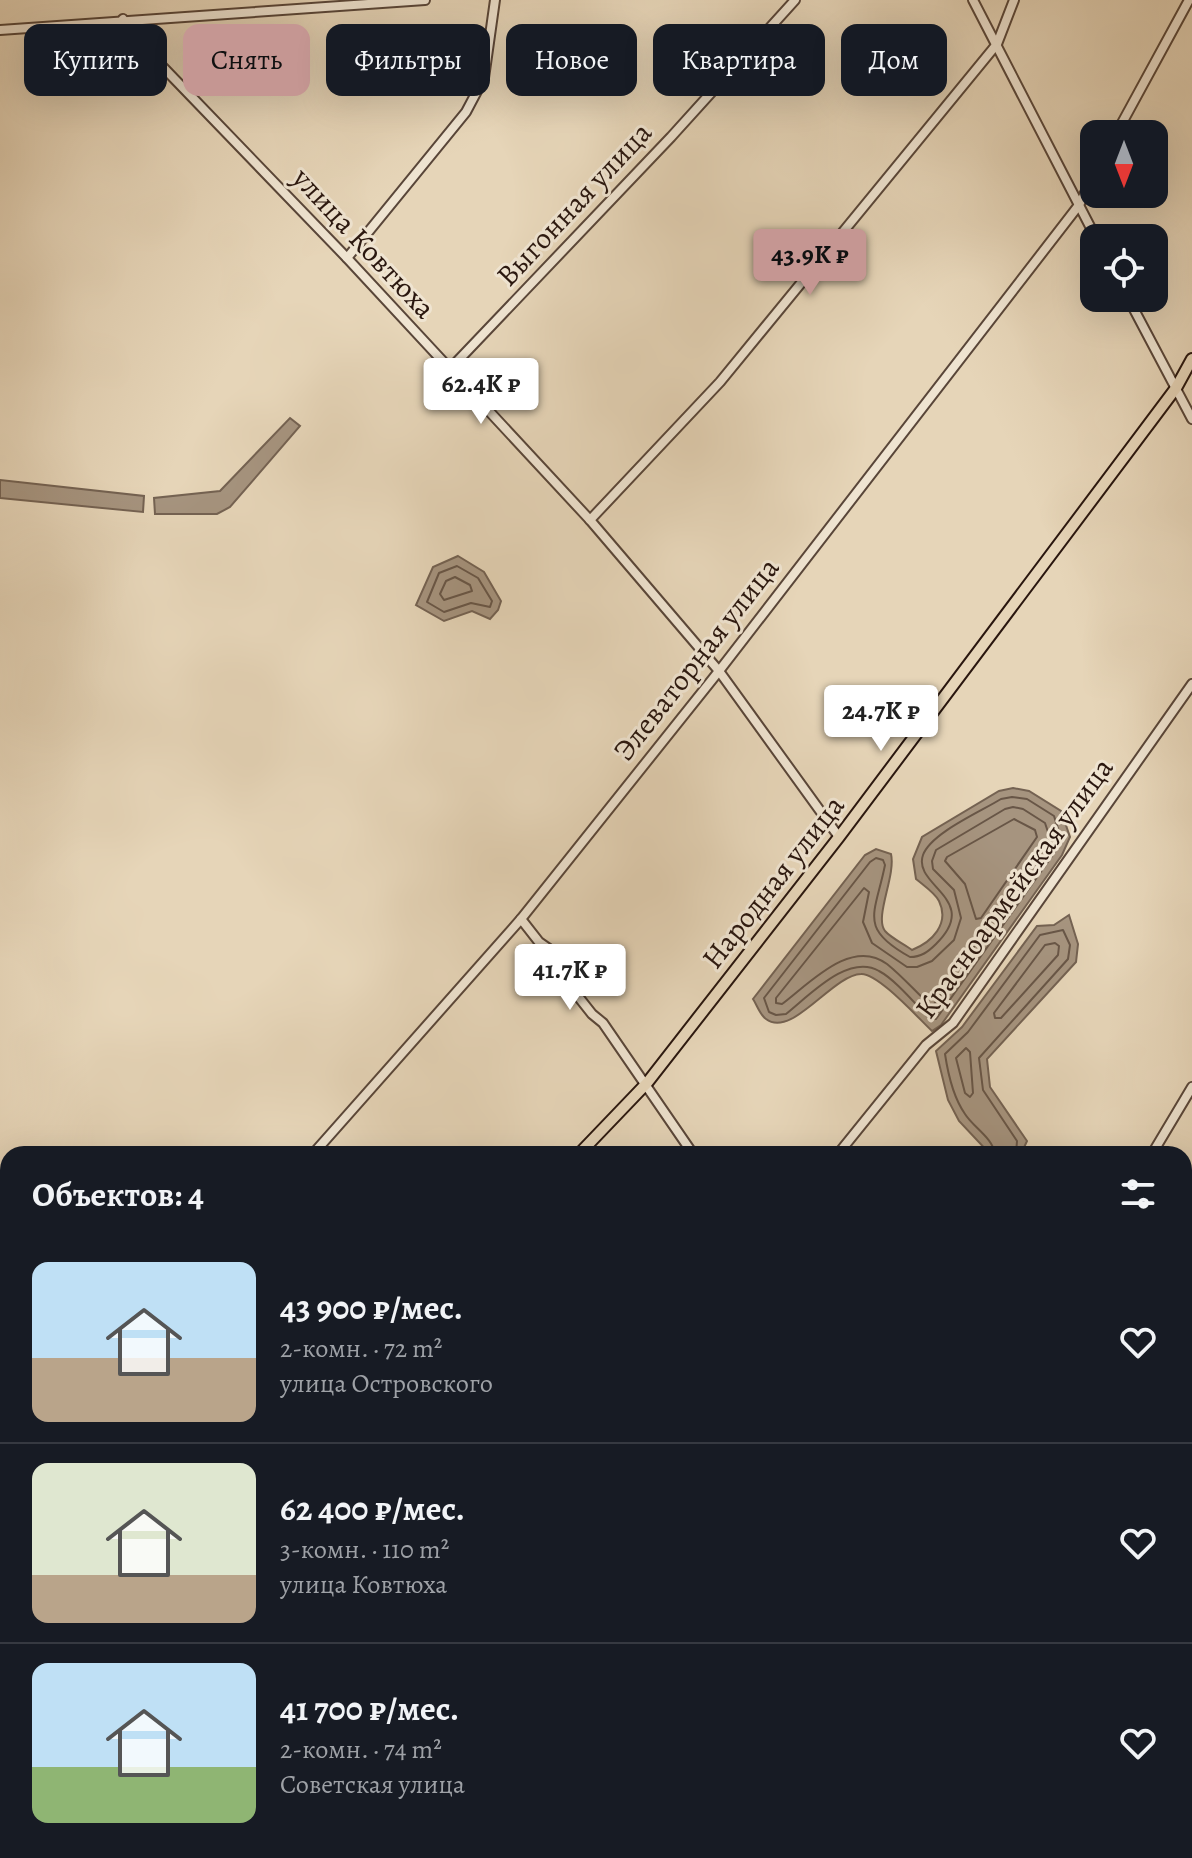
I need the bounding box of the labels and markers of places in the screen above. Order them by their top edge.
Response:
pin: 43.9K ₽ [736,229,884,297]
pin: 62.4K ₽ [407,358,555,426]
pin: 24.7K ₽ [807,685,955,753]
pin: 41.7K ₽ [496,944,644,1012]

